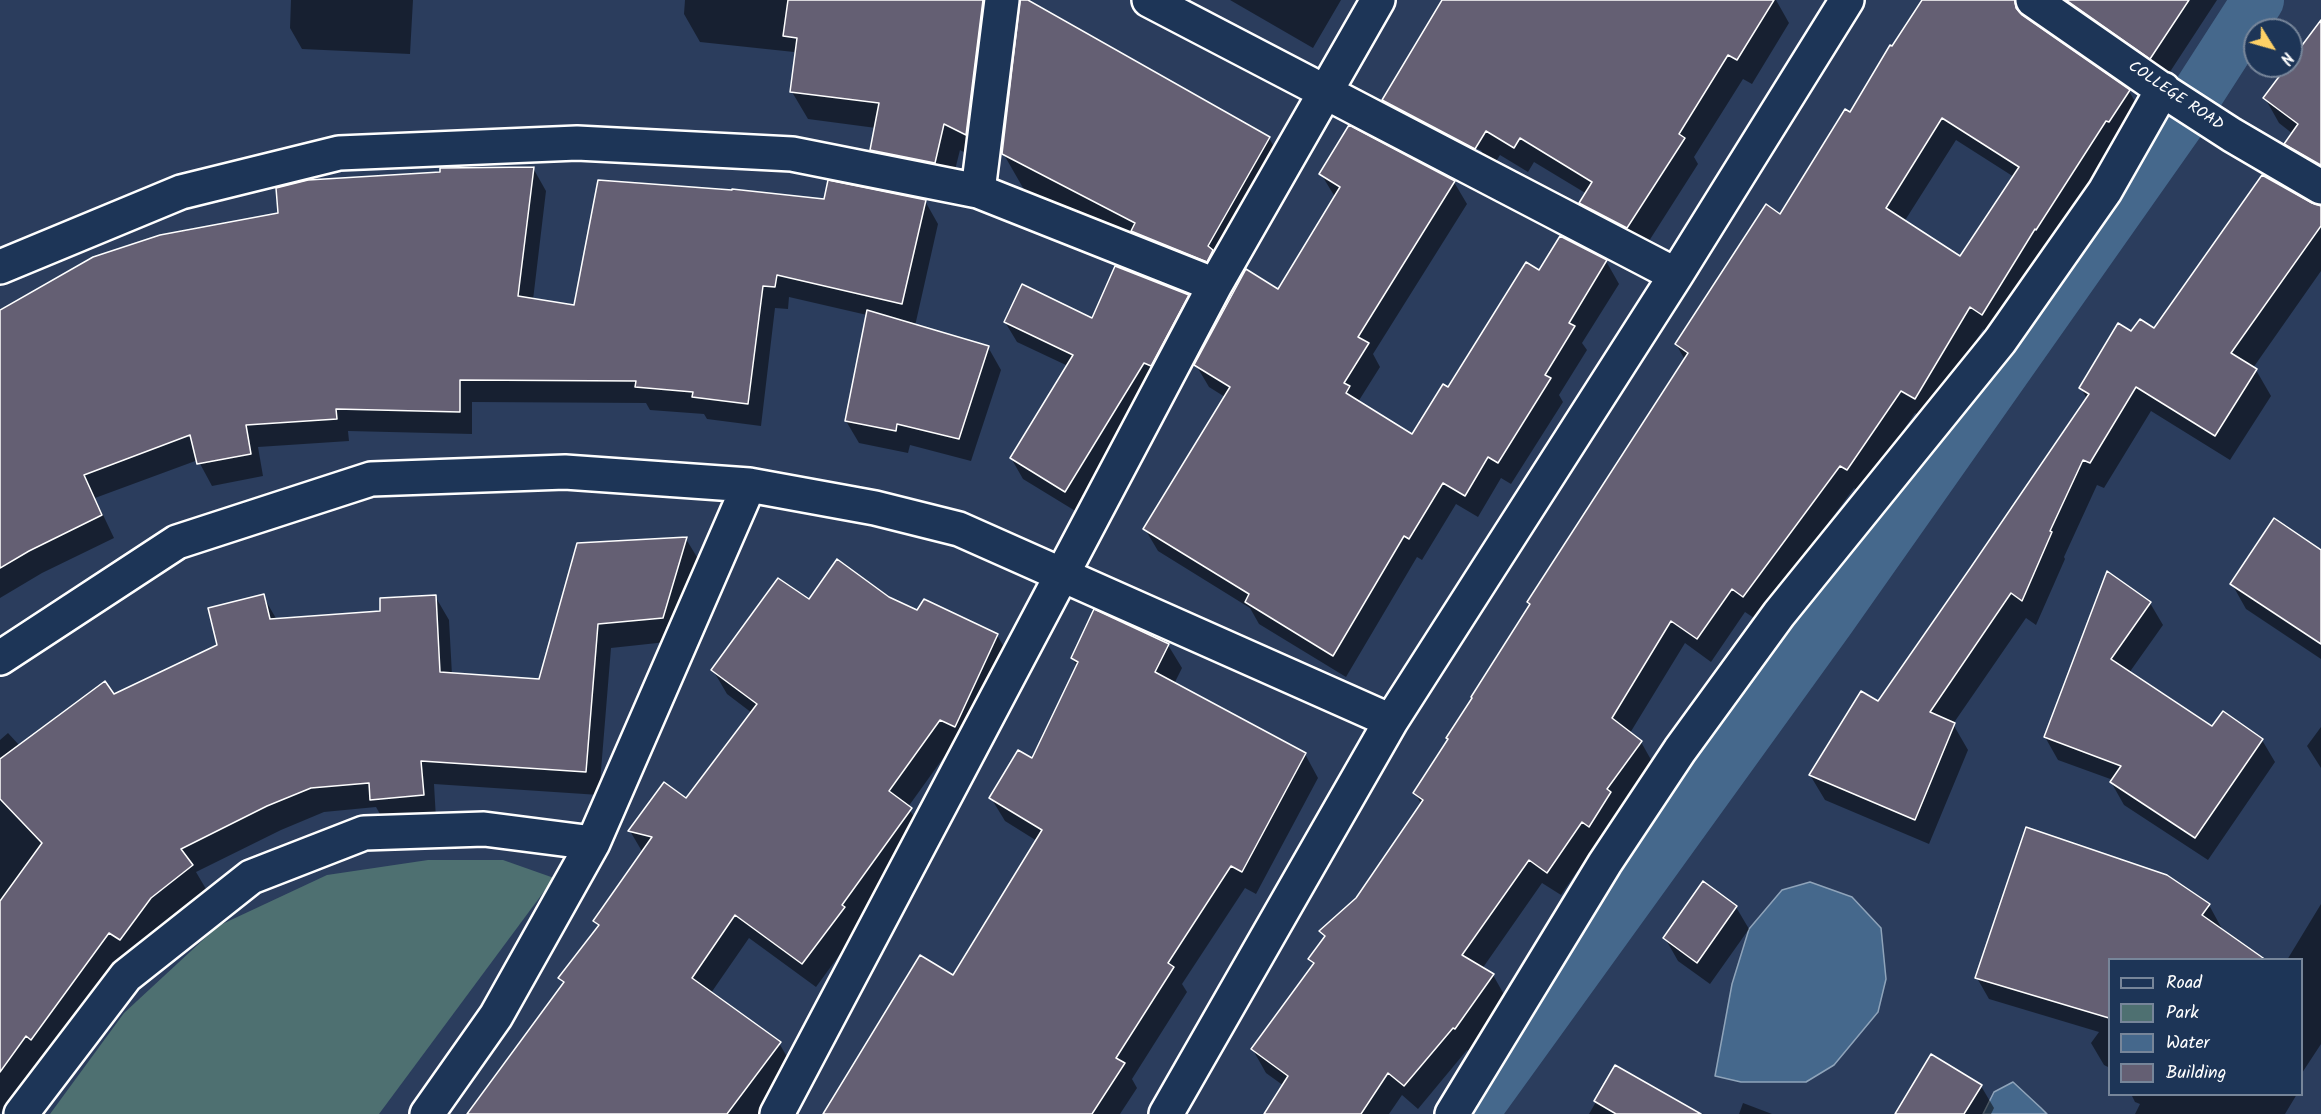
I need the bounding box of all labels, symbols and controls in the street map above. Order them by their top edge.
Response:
north arrow [2243,18,2303,78]
text: N [2273,46,2299,69]
street label: COLLEGE ROAD [2124,58,2226,136]
legend [2108,958,2303,1096]
text: Road [2166,969,2202,998]
text: Park [2166,999,2199,1028]
text: Water [2166,1029,2210,1058]
text: Building [2166,1059,2226,1088]

